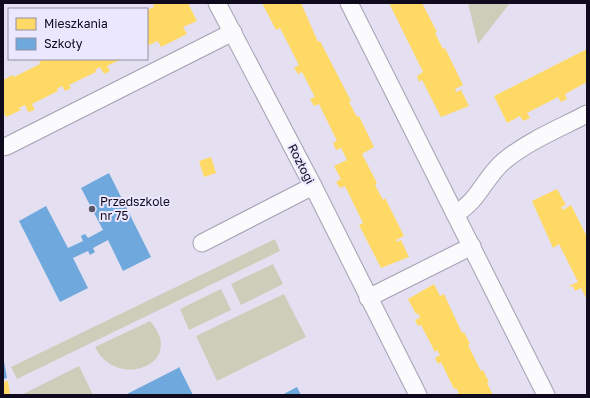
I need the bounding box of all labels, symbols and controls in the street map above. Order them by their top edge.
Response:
legend [8,8,148,60]
text: Mieszkania [44,16,108,31]
text: Szkoły [44,36,83,51]
street label: Rozłogi [285,141,318,186]
place label: Przedszkole nr 75 [100,194,170,223]
marker: Przedszkole nr 75 [87,204,97,214]

